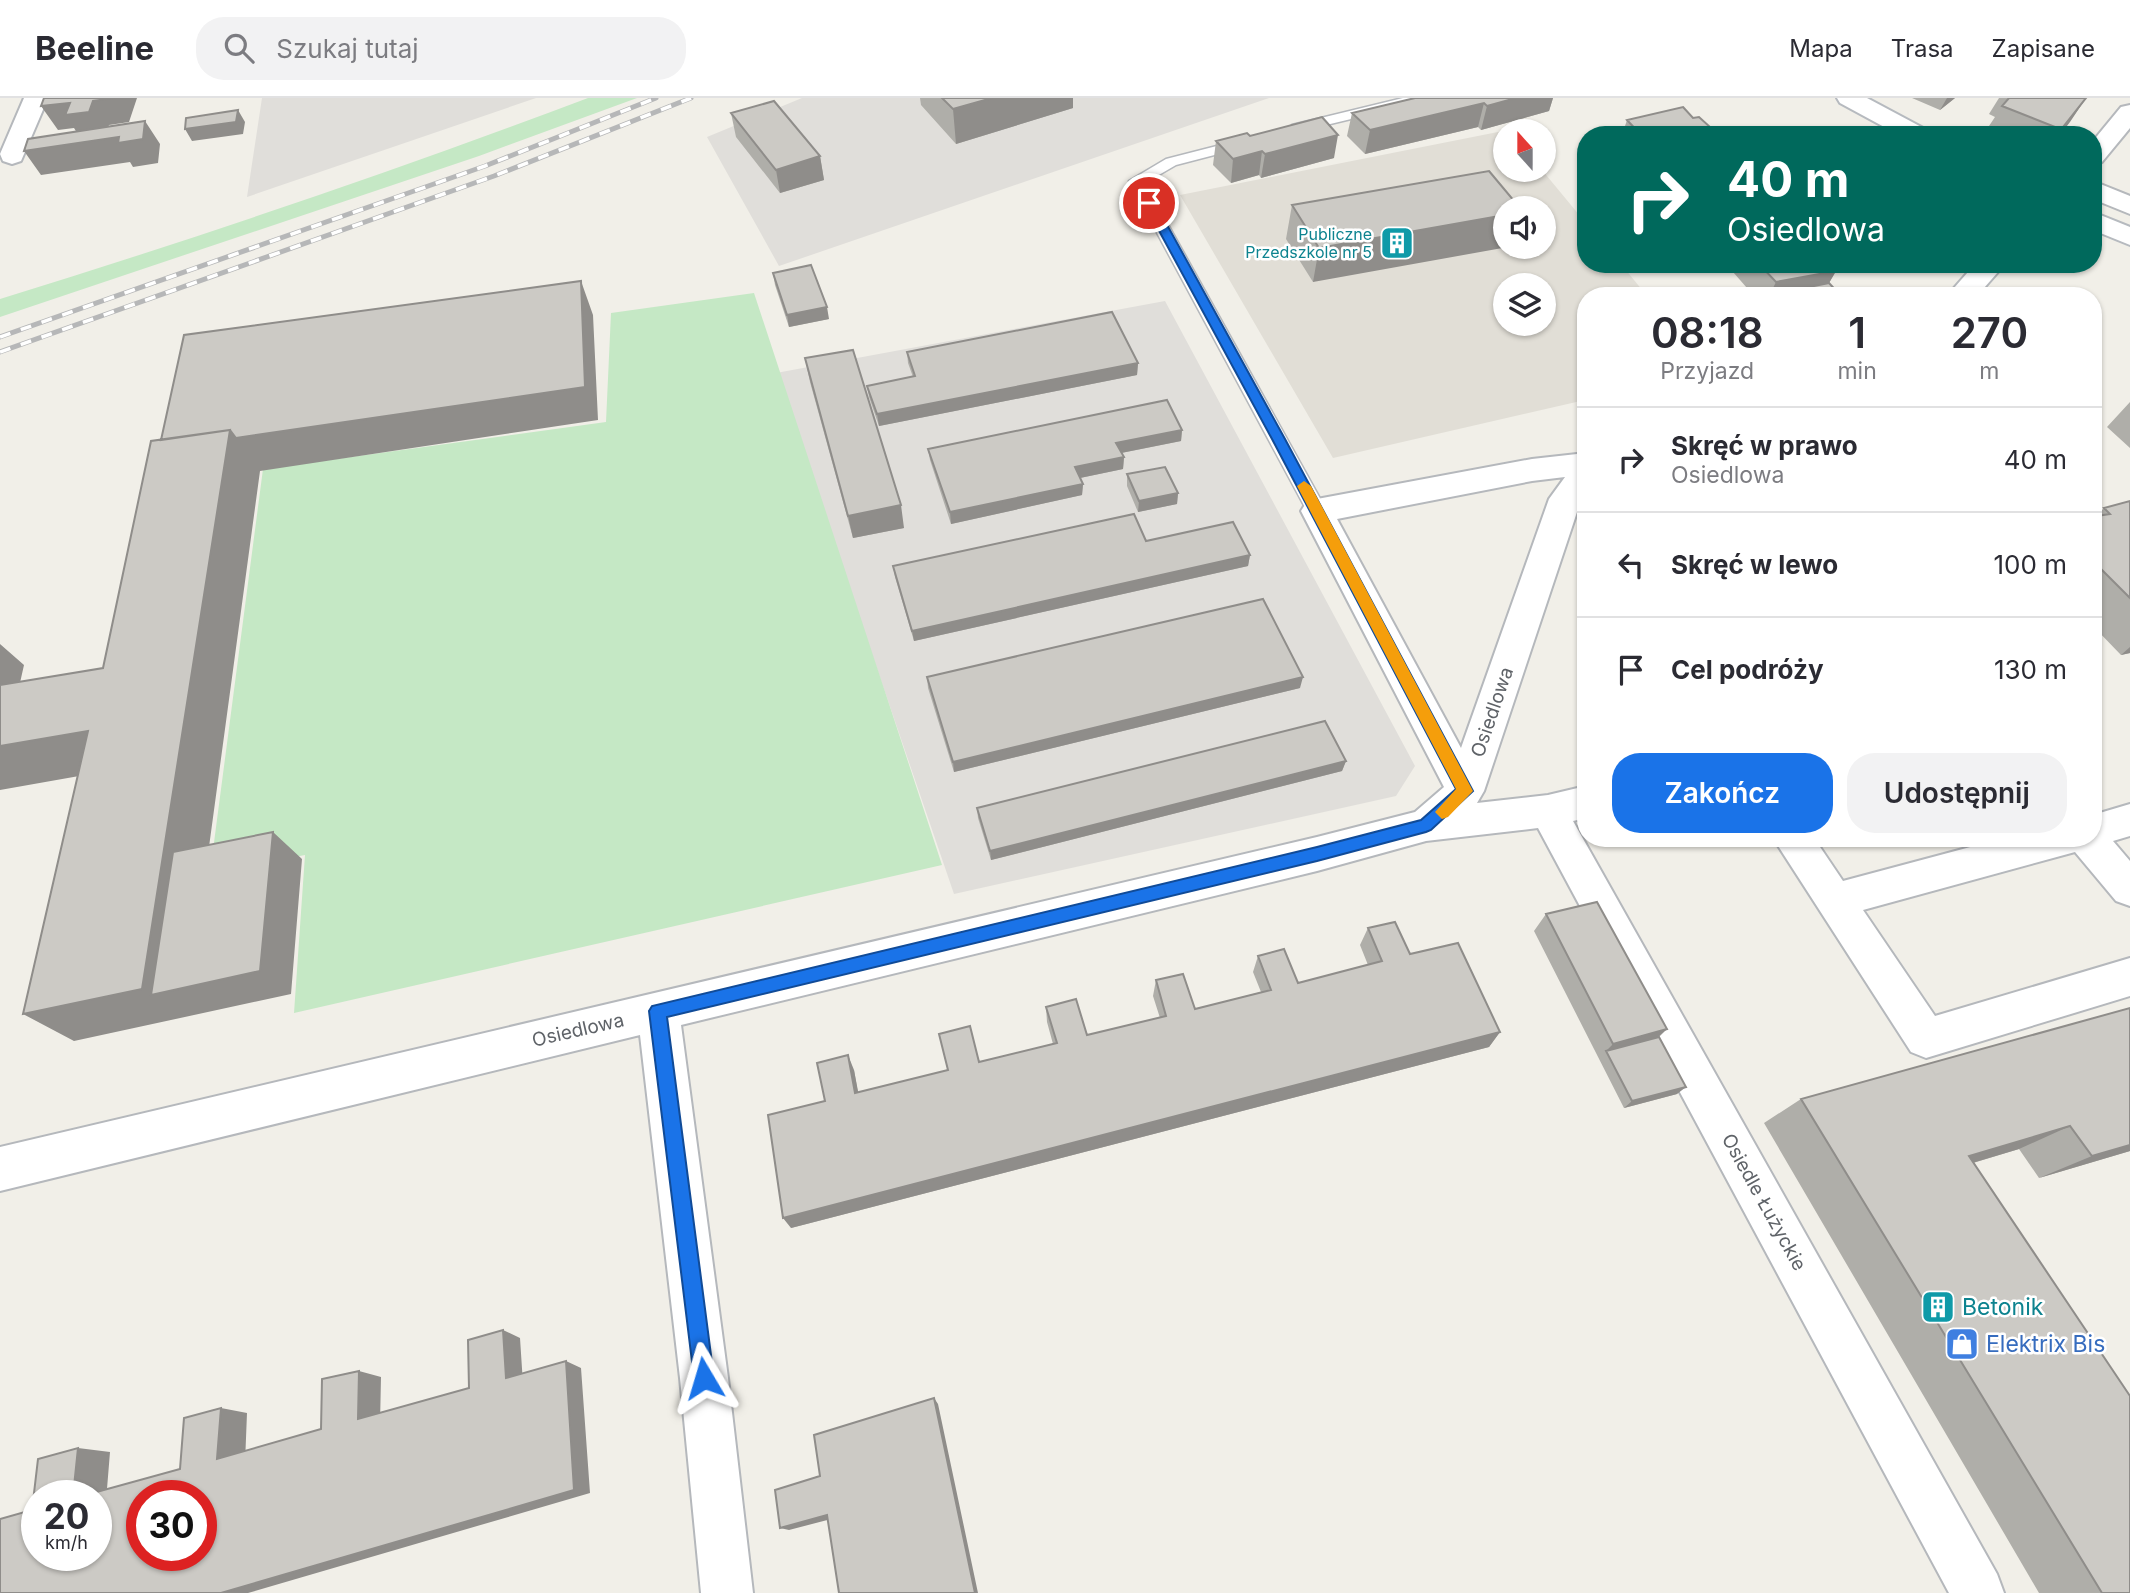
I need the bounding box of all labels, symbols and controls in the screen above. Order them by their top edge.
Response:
search box [196,17,686,80]
text: Beeline [35,28,154,68]
icon: search [220,29,258,67]
text: Szukaj tutaj [276,33,419,64]
text: Mapa [1789,34,1853,63]
text: Trasa [1891,34,1954,63]
text: Zapisane [1992,34,2095,63]
north arrow [1493,119,1556,182]
map controls [1493,119,1556,336]
text: 40 m [1727,150,1850,209]
icon: right [1612,154,1703,245]
pin [1119,173,1179,233]
icon: arrive [1130,184,1168,222]
button: sound [1493,196,1556,259]
text: Osiedlowa [1727,210,1885,249]
place label: Publiczne Przedszkole nr 5 [1245,224,1372,262]
building icon: Publiczne Przedszkole nr 5 [1378,224,1416,262]
button: layers [1493,273,1556,336]
text: 08:18 [1651,307,1764,358]
text: 1 [1848,307,1866,358]
text: 270 [1951,307,2028,358]
text: Przyjazd [1660,357,1754,385]
text: min [1837,357,1877,385]
text: m [1979,357,1999,385]
text: Skręć w prawo [1671,430,1858,461]
icon: right [1612,441,1650,479]
text: 40 m [2004,444,2067,475]
text: Osiedlowa [1671,461,1784,489]
icon: left [1612,546,1650,584]
text: Skręć w lewo [1671,549,1838,580]
text: 100 m [1994,549,2067,580]
icon: arrive [1612,651,1650,689]
text: Cel podróży [1671,654,1824,685]
text: 130 m [1994,654,2067,685]
street label: Osiedlowa [1466,664,1518,760]
button: Zakończ [1612,753,1833,833]
button: Udostępnij [1847,753,2067,833]
street label: Osiedlowa [530,1008,626,1052]
street label: Osiedle Łużyckie [1717,1129,1811,1275]
building icon: Betonik [1919,1288,1957,1326]
place label: Betonik [1962,1293,2044,1321]
shop icon: Elektrix Bis [1943,1325,1981,1363]
place label: Elektrix Bis [1986,1330,2105,1358]
position arrow [667,1341,741,1415]
speed limit sign: 30 [126,1480,217,1571]
text: 20 [44,1495,89,1537]
text: km/h [45,1532,88,1553]

